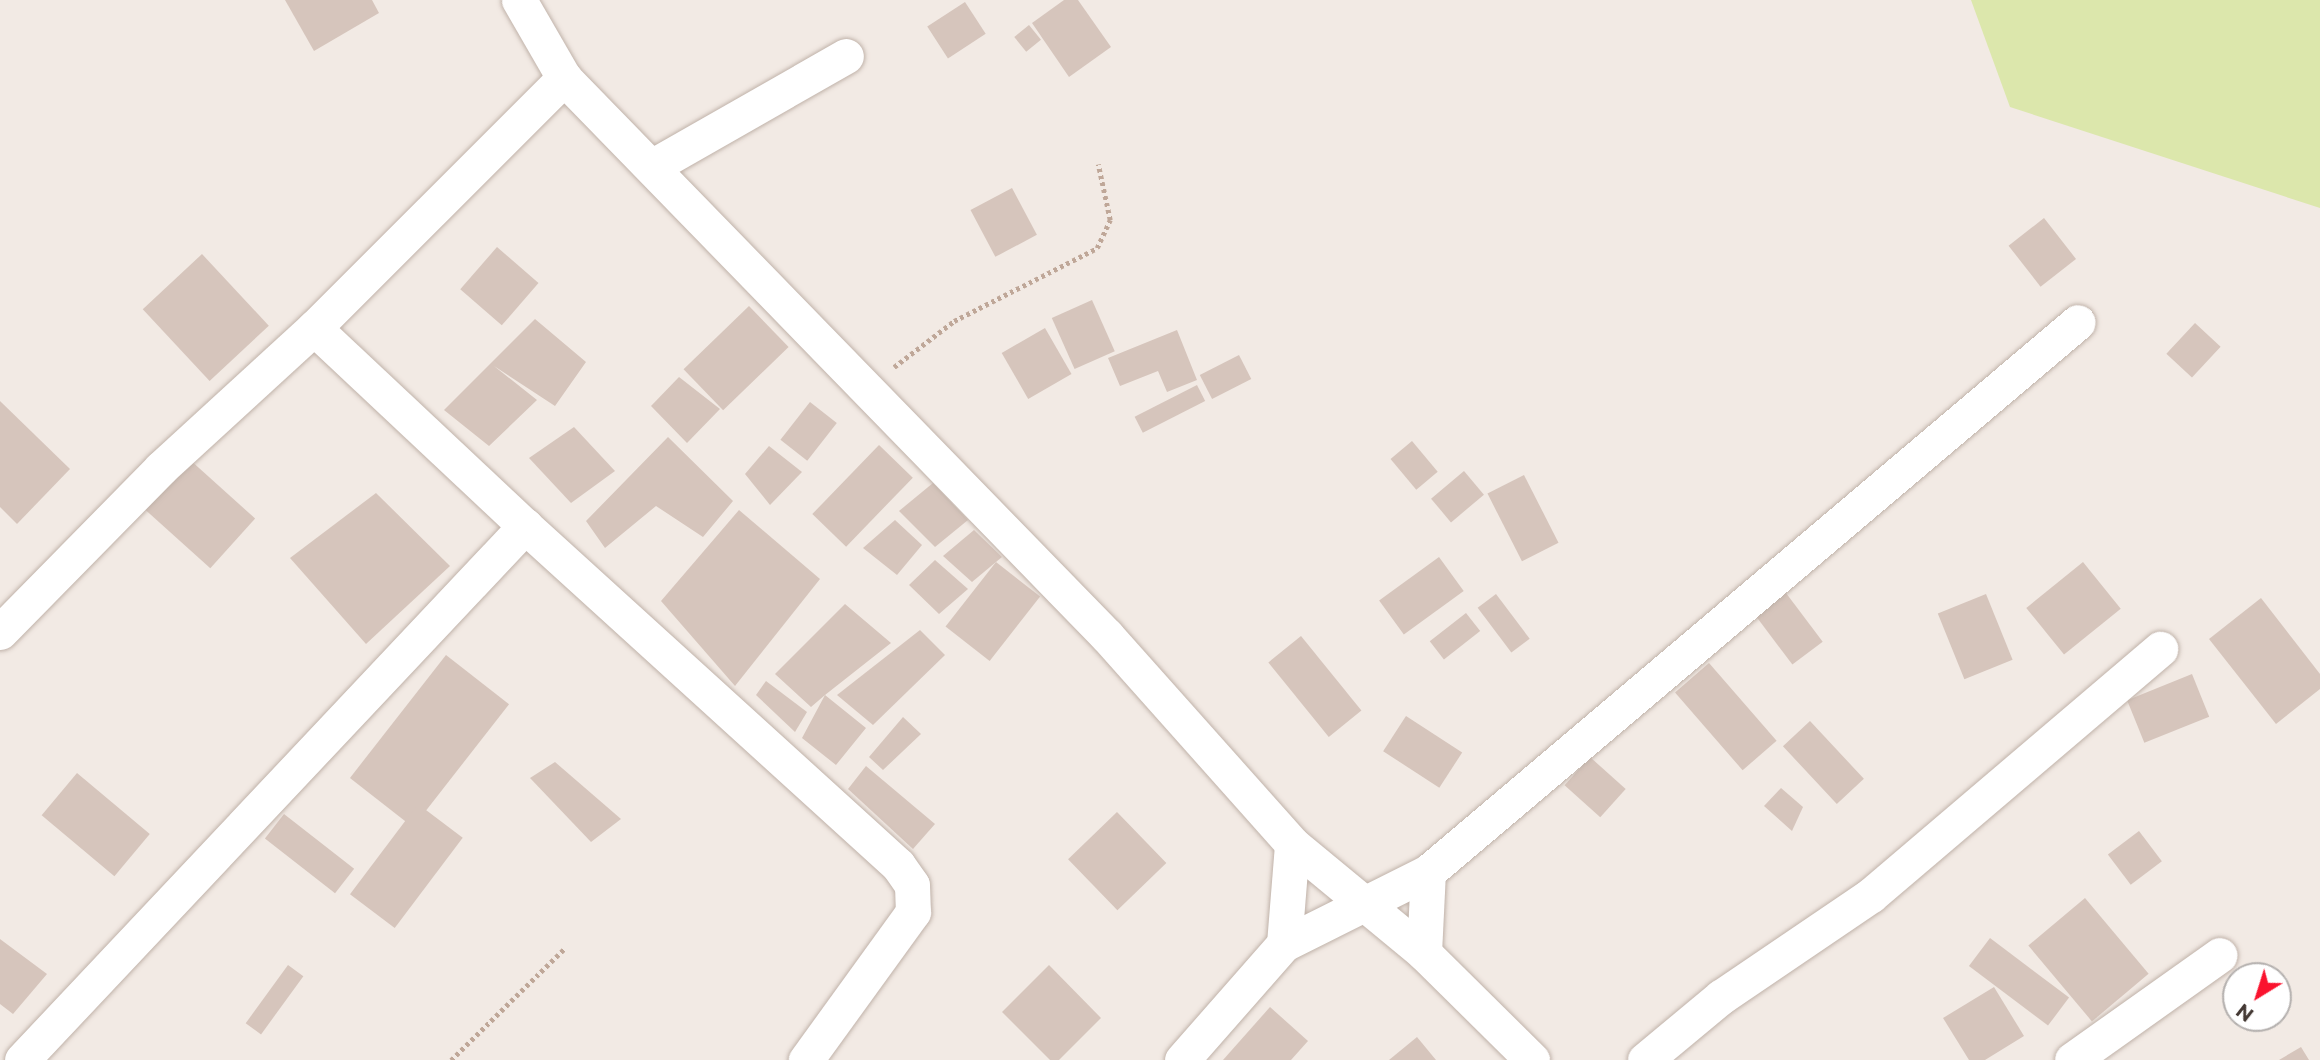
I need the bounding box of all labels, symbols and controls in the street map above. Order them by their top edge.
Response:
north arrow [2222,962,2292,1032]
text: N [2232,999,2258,1026]

